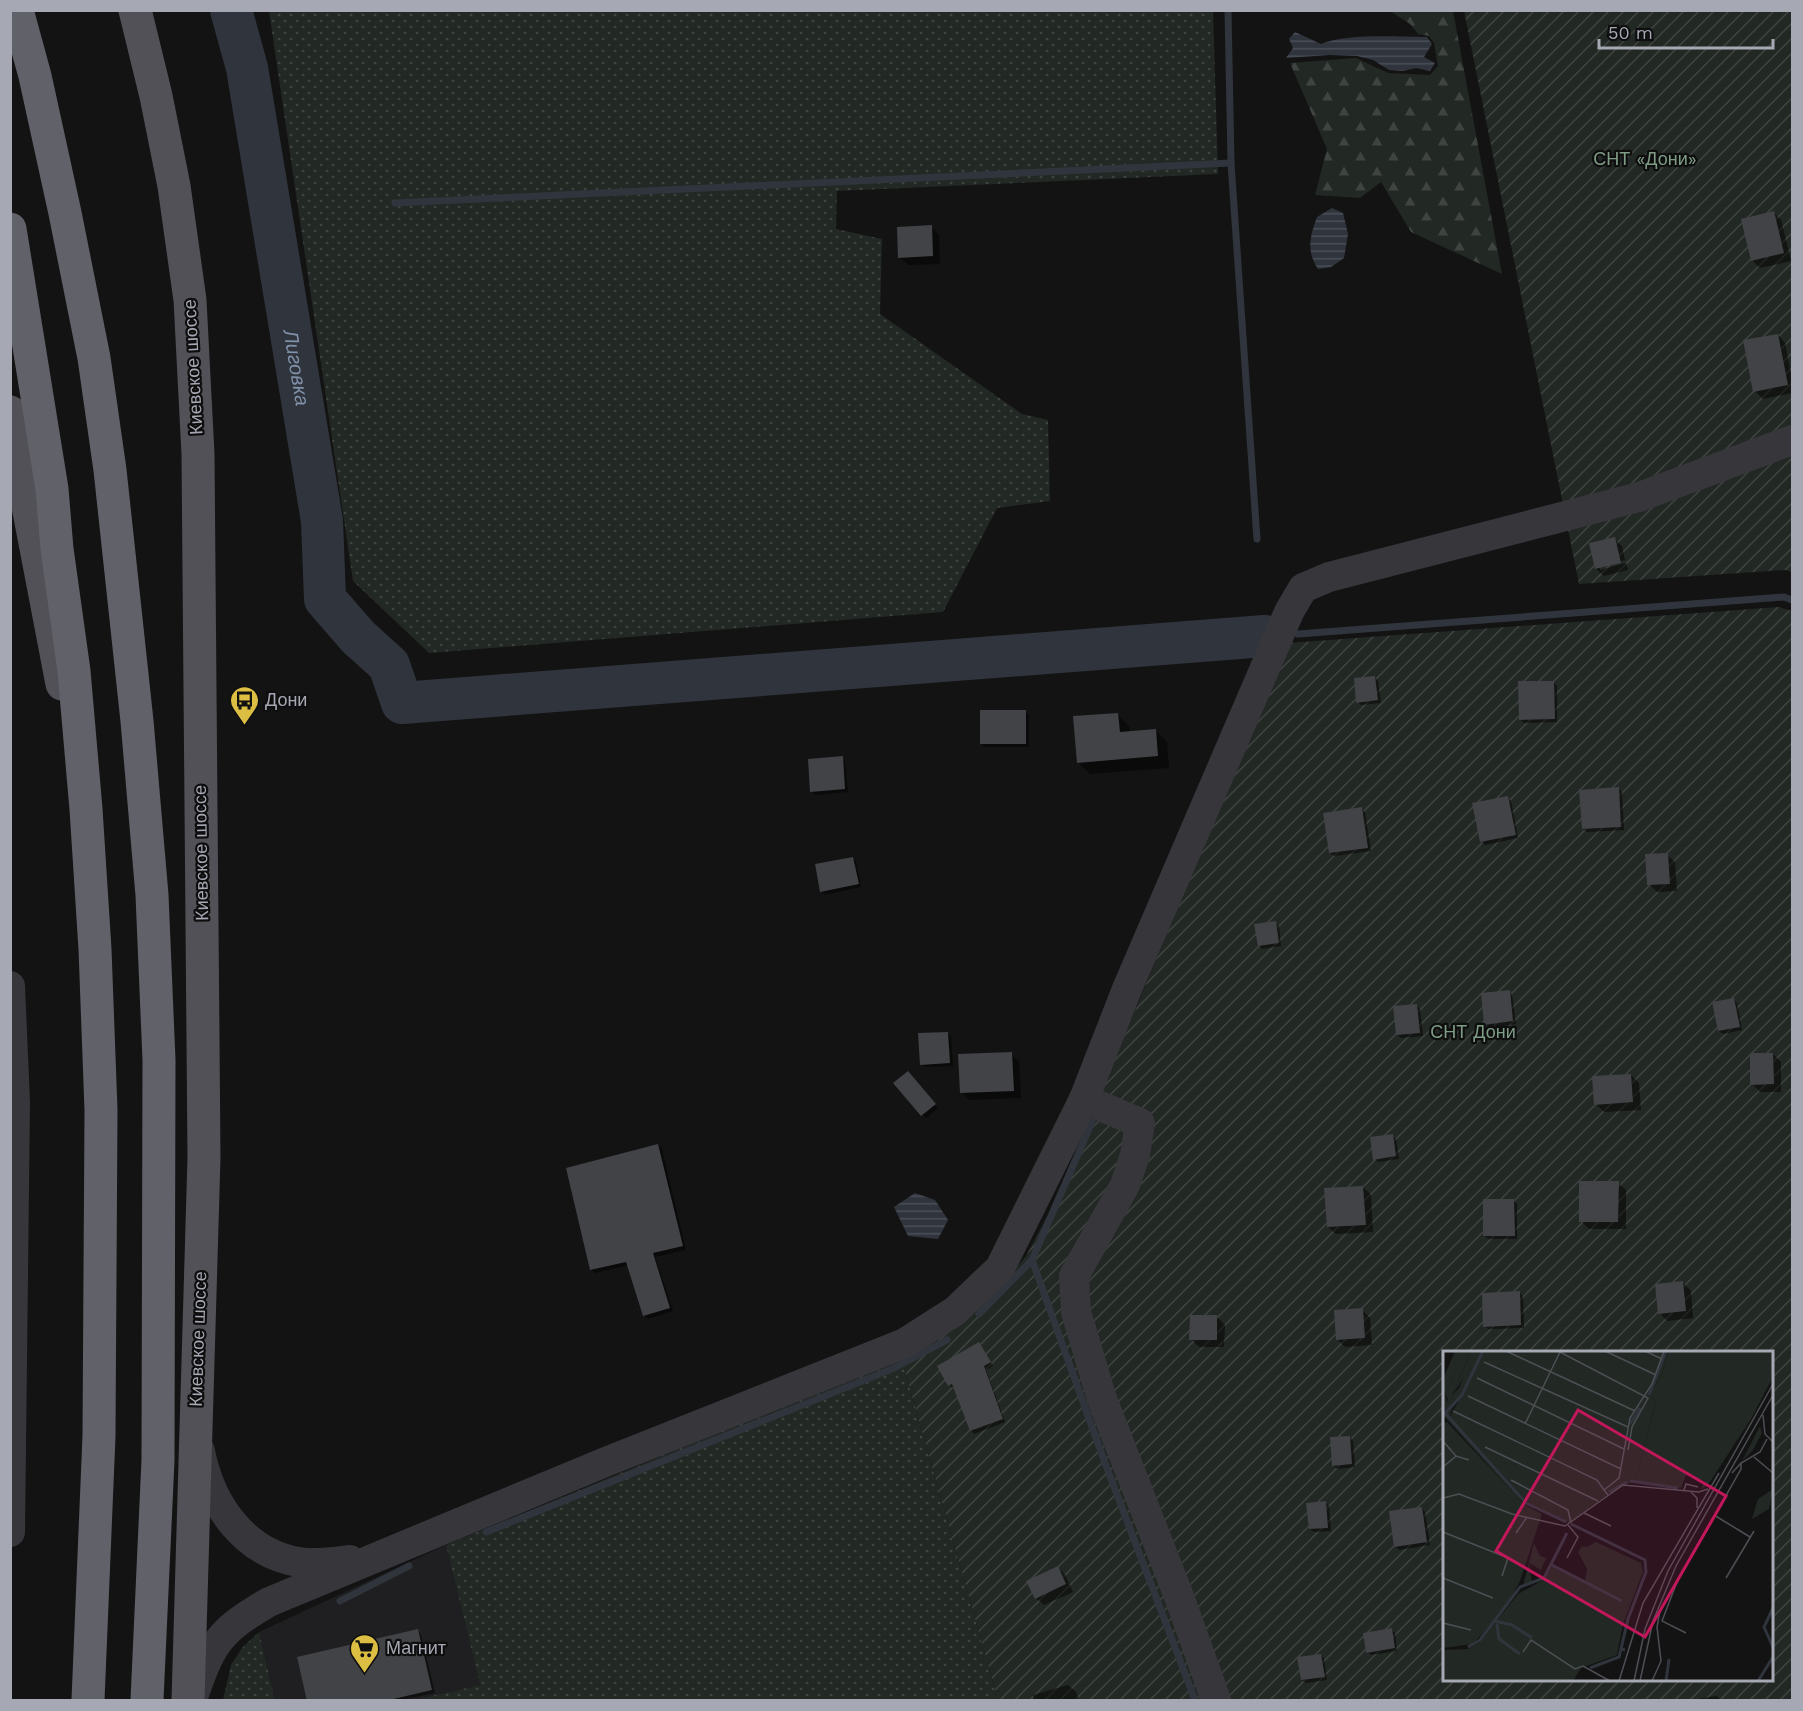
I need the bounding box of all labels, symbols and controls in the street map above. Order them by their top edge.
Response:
scale bar [1599,12,1773,50]
text: 50 m [1608,22,1653,43]
park label: СНТ «Дони» [1593,148,1697,169]
street label: Киевское шоссе [178,299,207,435]
water label: Лиговка [278,326,315,408]
bus stop icon: Дони [228,684,260,726]
place label: Дони [265,689,307,710]
street label: Киевское шоссе [189,785,212,921]
park label: СНТ Дони [1430,1021,1516,1042]
street label: Киевское шоссе [185,1271,210,1407]
inset map [1443,1351,1773,1681]
supermarket icon: Магнит [349,1632,381,1674]
place label: Магнит [386,1637,446,1658]

